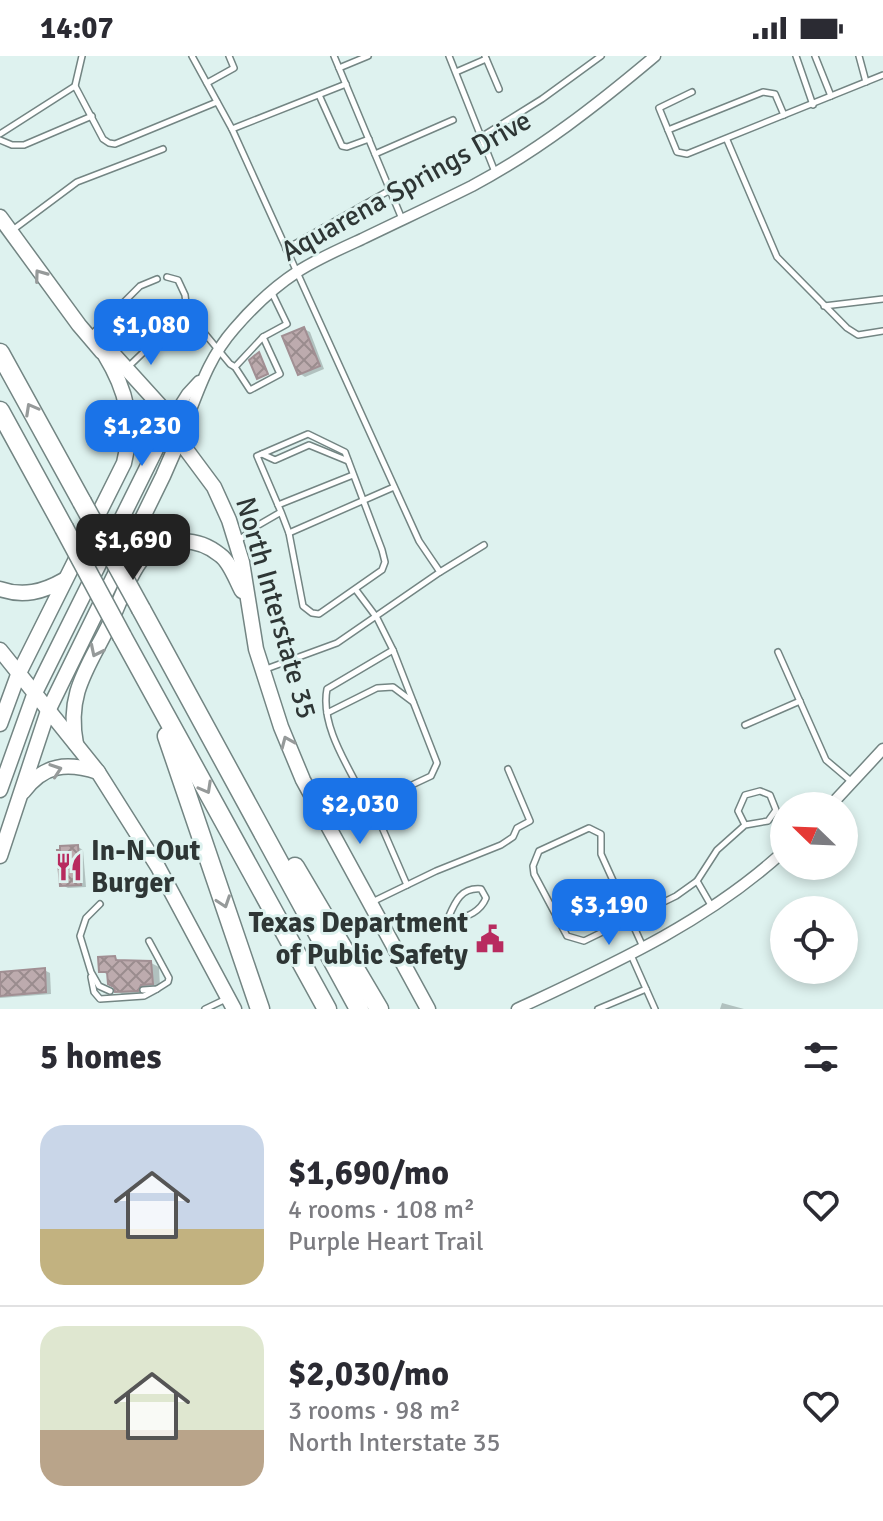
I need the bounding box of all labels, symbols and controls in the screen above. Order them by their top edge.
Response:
text: 14:07 [40,10,114,47]
street label: Aquarena Springs Drive [275,103,537,269]
one-way arrow [35,269,50,284]
pin: $1,080 [86,299,216,367]
text: $1,080 [112,309,190,341]
pin: $1,230 [77,400,207,468]
one-way arrow [25,404,41,418]
text: $1,230 [103,410,181,442]
street label: North Interstate 35 [228,493,324,723]
pin: $1,690 [68,514,198,582]
text: $1,690 [94,524,172,556]
one-way arrow [90,643,106,658]
one-way arrow [281,736,297,750]
one-way arrow [48,763,62,779]
pin: $2,030 [295,778,425,846]
one-way arrow [196,780,211,794]
text: $2,030 [321,788,399,820]
north arrow [770,792,858,880]
map controls [770,792,858,984]
place label: In-N-Out Burger [91,834,201,900]
restaurant icon: In-N-Out Burger [54,852,84,882]
pin: $3,190 [544,879,674,947]
text: $3,190 [570,889,648,921]
one-way arrow [214,894,230,908]
button: locate [770,896,858,984]
place label: Texas Department of Public Safety [249,906,469,972]
public building icon: Texas Department of Public Safety [475,924,505,954]
icon: filters [799,1035,843,1079]
text: 5 homes [40,1036,161,1078]
text: $1,690/mo [288,1152,449,1194]
icon: home [104,1157,200,1253]
icon: heart [799,1183,843,1227]
text: 4 rooms · 108 m² [288,1194,475,1226]
text: Purple Heart Trail [288,1226,484,1258]
text: $2,030/mo [288,1353,449,1395]
icon: home [104,1358,200,1454]
icon: heart [799,1384,843,1428]
text: 3 rooms · 98 m² [288,1395,461,1427]
text: North Interstate 35 [288,1427,501,1459]

